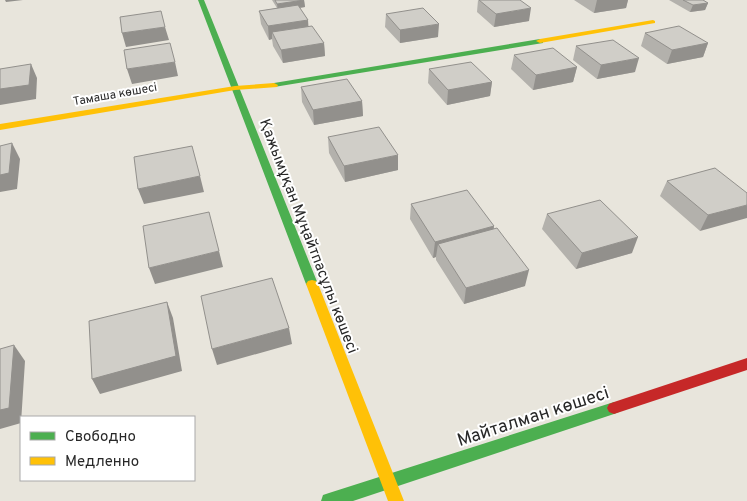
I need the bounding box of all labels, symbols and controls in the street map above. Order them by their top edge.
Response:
street label: Тамаша көшесі [72,80,158,110]
street label: Қажымұқан Мұңайтпасұлы көшесі [254,117,361,356]
street label: Майталман көшесі [455,382,612,453]
legend [20,416,195,481]
text: Свободно [65,428,136,447]
text: Медленно [65,453,139,472]

